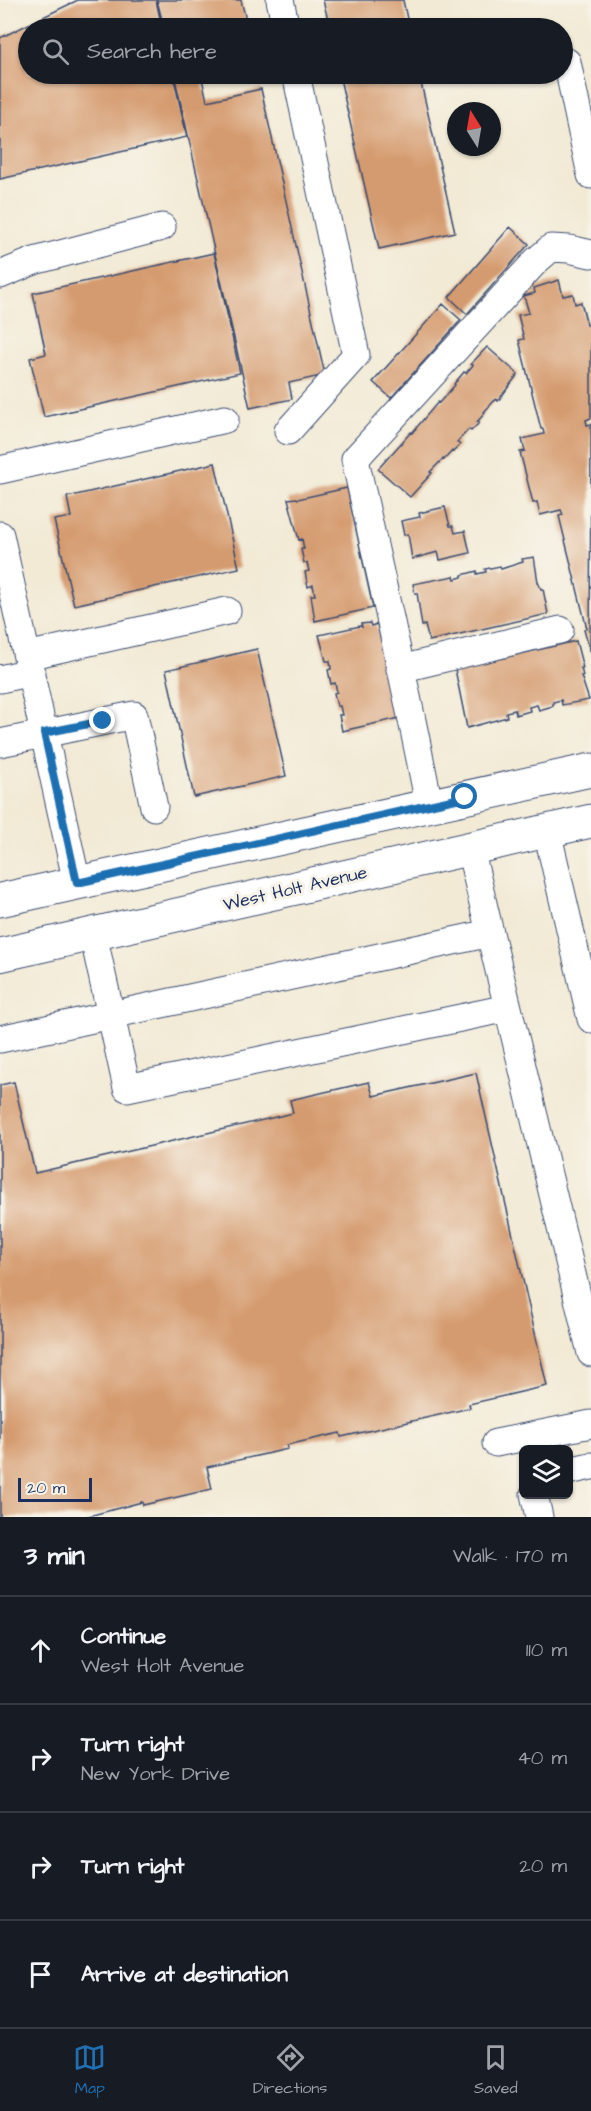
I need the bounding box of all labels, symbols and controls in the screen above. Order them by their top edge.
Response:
search box [18,18,573,84]
icon: search [39,35,72,68]
text: Search here [87,36,217,67]
north arrow [447,102,501,156]
route end [89,707,115,733]
route start [451,783,477,809]
street label: West Holt Avenue [221,860,370,917]
map controls [519,1445,573,1499]
button: layers [519,1445,573,1499]
scale bar [18,1475,92,1502]
text: 20 m [27,1477,65,1499]
text: 3 min [24,1538,85,1574]
text: Walk · 170 m [453,1542,567,1570]
text: Continue [81,1621,166,1652]
icon: ahead [24,1634,57,1667]
text: 110 m [526,1636,567,1664]
text: West Holt Avenue [81,1652,244,1680]
text: Turn right [81,1729,184,1760]
icon: right [24,1742,57,1775]
text: 40 m [517,1744,567,1772]
text: New York Drive [81,1760,230,1788]
icon: right [24,1850,57,1883]
text: Turn right [81,1851,184,1882]
text: 20 m [519,1852,567,1880]
icon: arrive [24,1958,57,1991]
text: Arrive at destination [81,1959,288,1990]
tab: Map [73,2041,106,2099]
tab: Directions [253,2041,327,2099]
tab: Saved [474,2041,518,2099]

